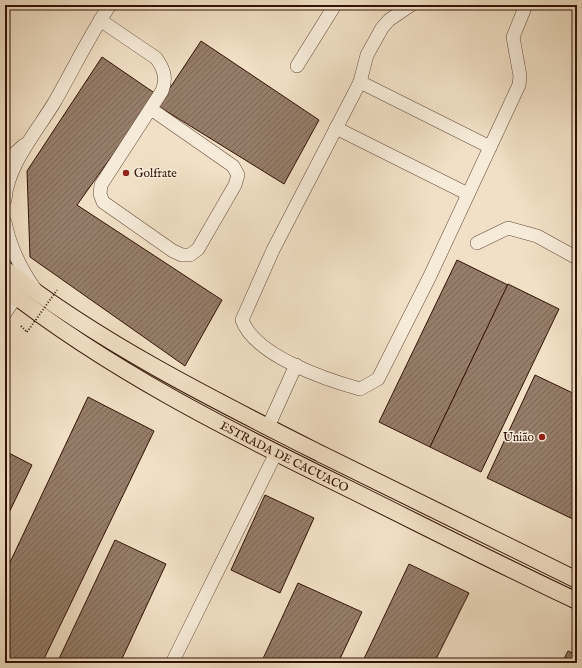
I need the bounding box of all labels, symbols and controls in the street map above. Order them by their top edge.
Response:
place label: Golfrate [134,166,177,181]
marker: Golfrate [121,168,131,178]
street label: ESTRADA DE CACUACO [217,418,351,496]
place label: União [503,430,535,445]
marker: União [537,432,547,442]

